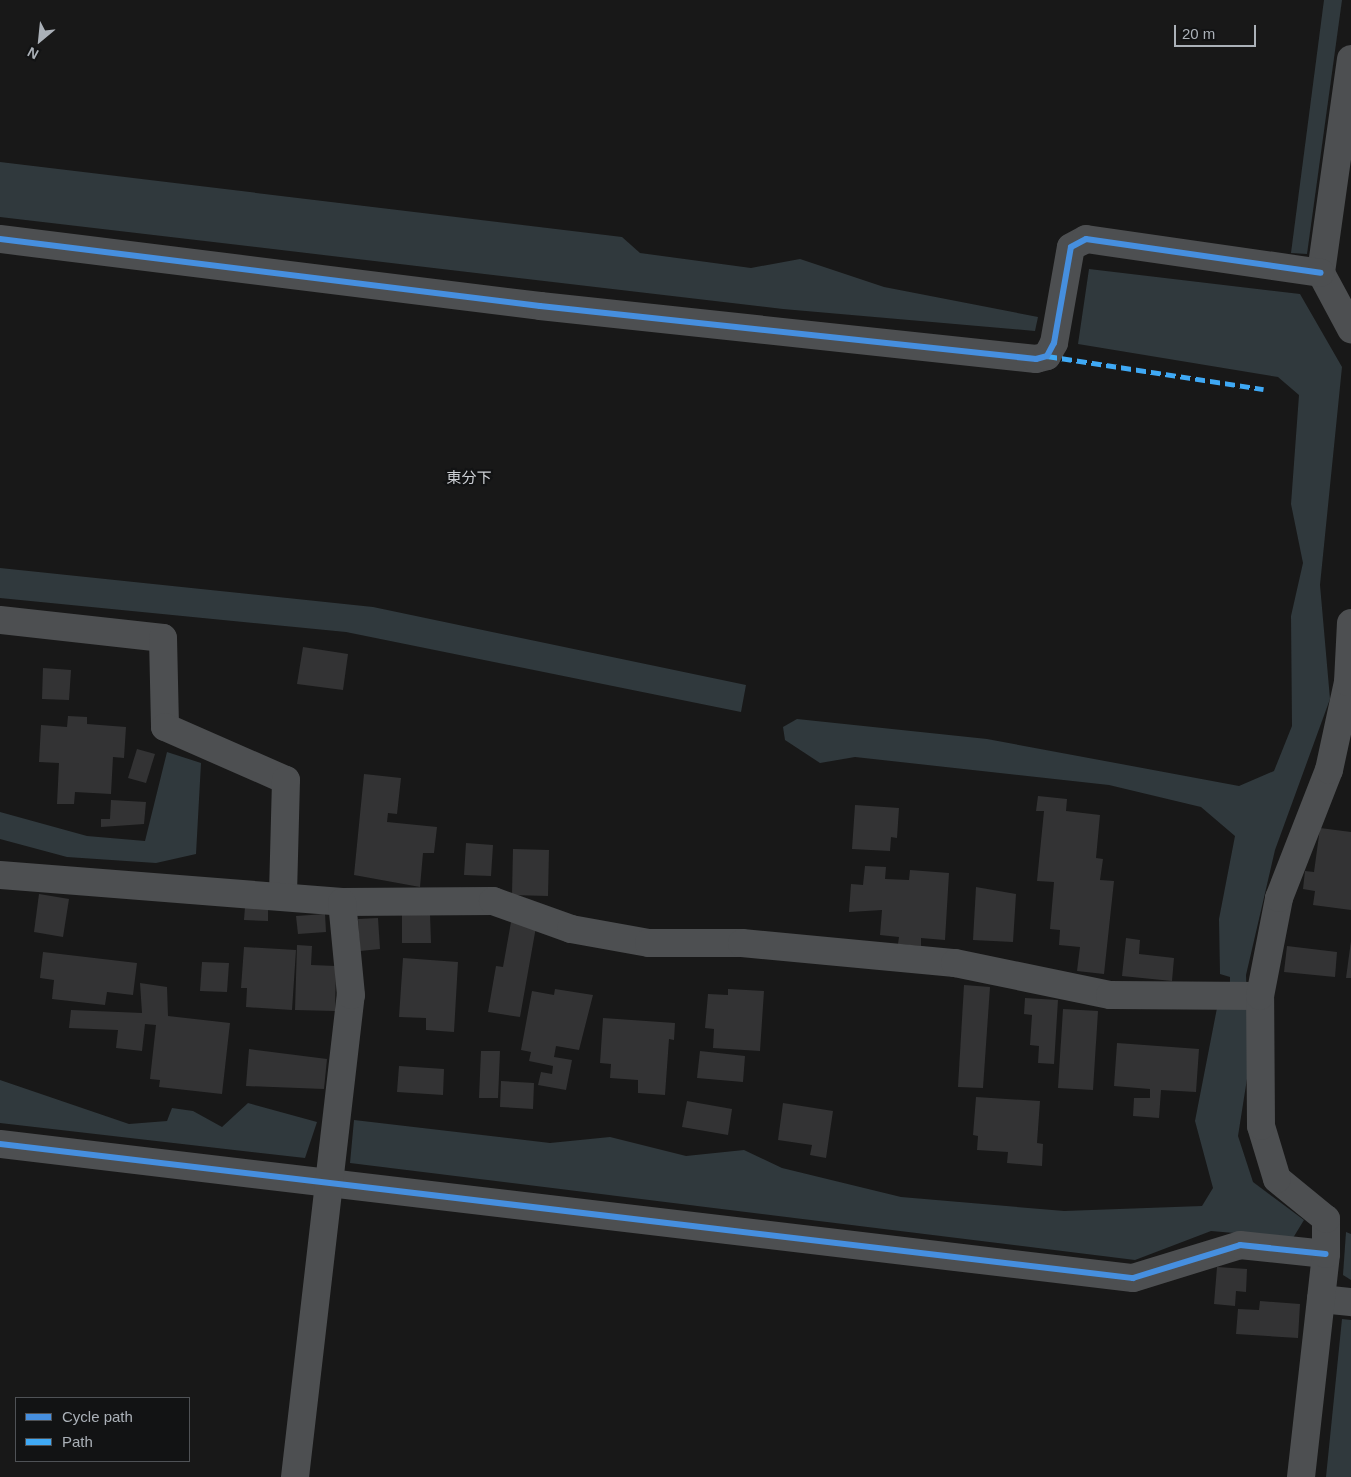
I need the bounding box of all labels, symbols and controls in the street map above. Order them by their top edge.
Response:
north arrow [15,15,65,65]
scale bar [1176,15,1258,47]
text: 20 m [1182,25,1215,42]
text: N [25,44,41,63]
district label: 東分下 [447,469,491,487]
legend [15,1397,190,1462]
text: Cycle path [62,1408,133,1425]
text: Path [62,1433,93,1450]

